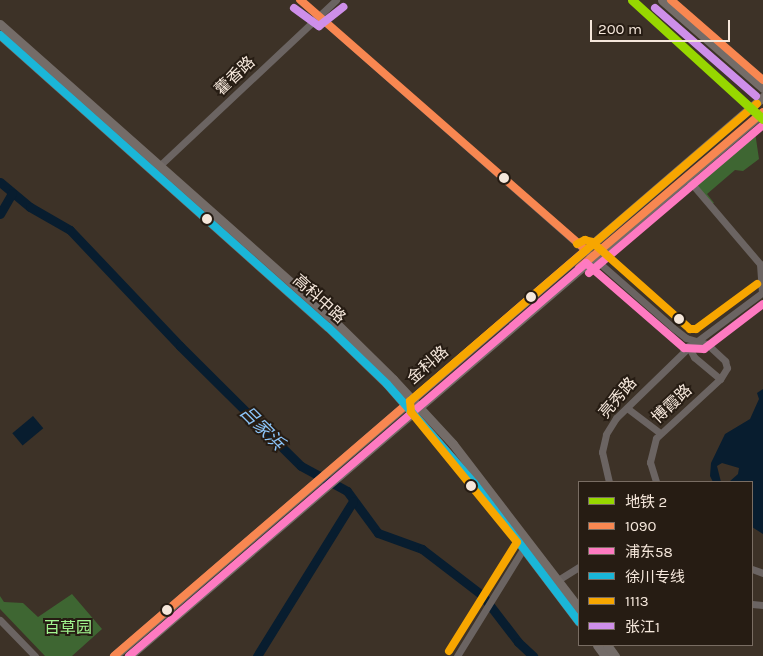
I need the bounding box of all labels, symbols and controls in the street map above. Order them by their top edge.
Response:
scale bar [593,10,733,42]
text: 200 m [598,20,642,38]
street label: 藿香路 [211,53,259,99]
unlabelled marker [499,173,509,183]
unlabelled marker [202,214,212,224]
street label: 高科中路 [289,270,349,328]
unlabelled marker [526,292,536,302]
unlabelled marker [674,314,684,324]
street label: 金科路 [404,342,452,388]
street label: 亮秀路 [595,374,641,422]
street label: 博霞路 [648,381,696,427]
water label: 吕家浜 [235,401,289,455]
unlabelled marker [466,481,476,491]
legend [578,481,753,646]
text: 地铁 2 [625,493,667,511]
text: 1090 [625,517,656,535]
text: 浦东58 [625,543,673,561]
text: 徐川专线 [625,568,685,586]
text: 1113 [625,592,649,610]
unlabelled marker [162,605,172,615]
park label: 百草园 [44,618,92,638]
text: 张江1 [625,618,660,636]

